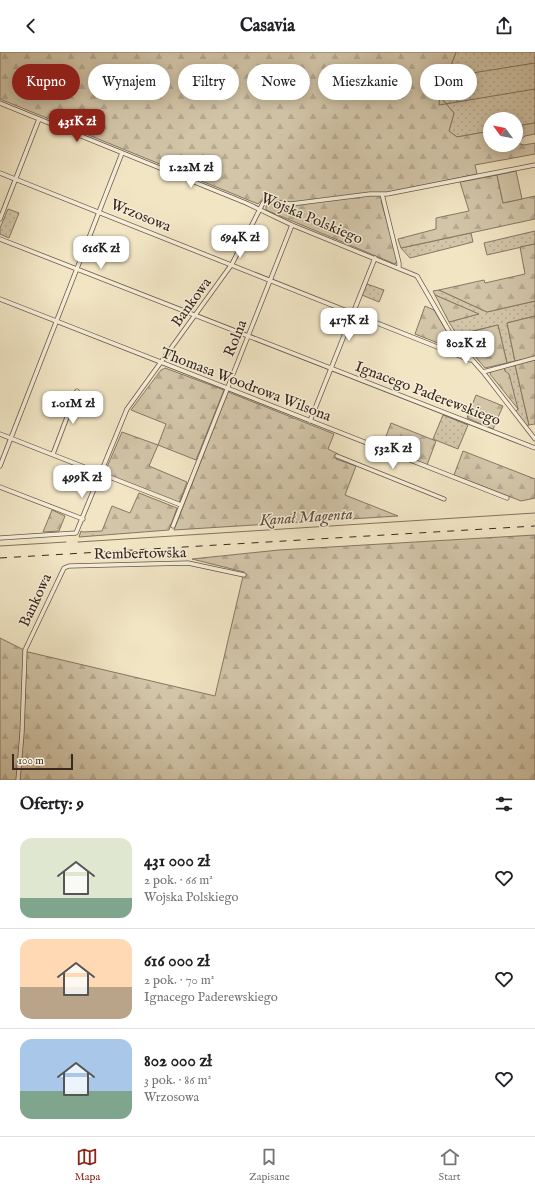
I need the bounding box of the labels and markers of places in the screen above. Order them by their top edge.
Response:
pin: 431K zł [40,109,114,143]
pin: 1.22M zł [150,155,232,189]
pin: 694K zł [203,225,277,259]
pin: 616K zł [64,236,138,270]
pin: 417K zł [312,308,386,342]
pin: 802K zł [429,331,503,365]
pin: 1.01M zł [32,391,114,425]
pin: 532K zł [356,436,430,470]
pin: 499K zł [45,465,119,499]

